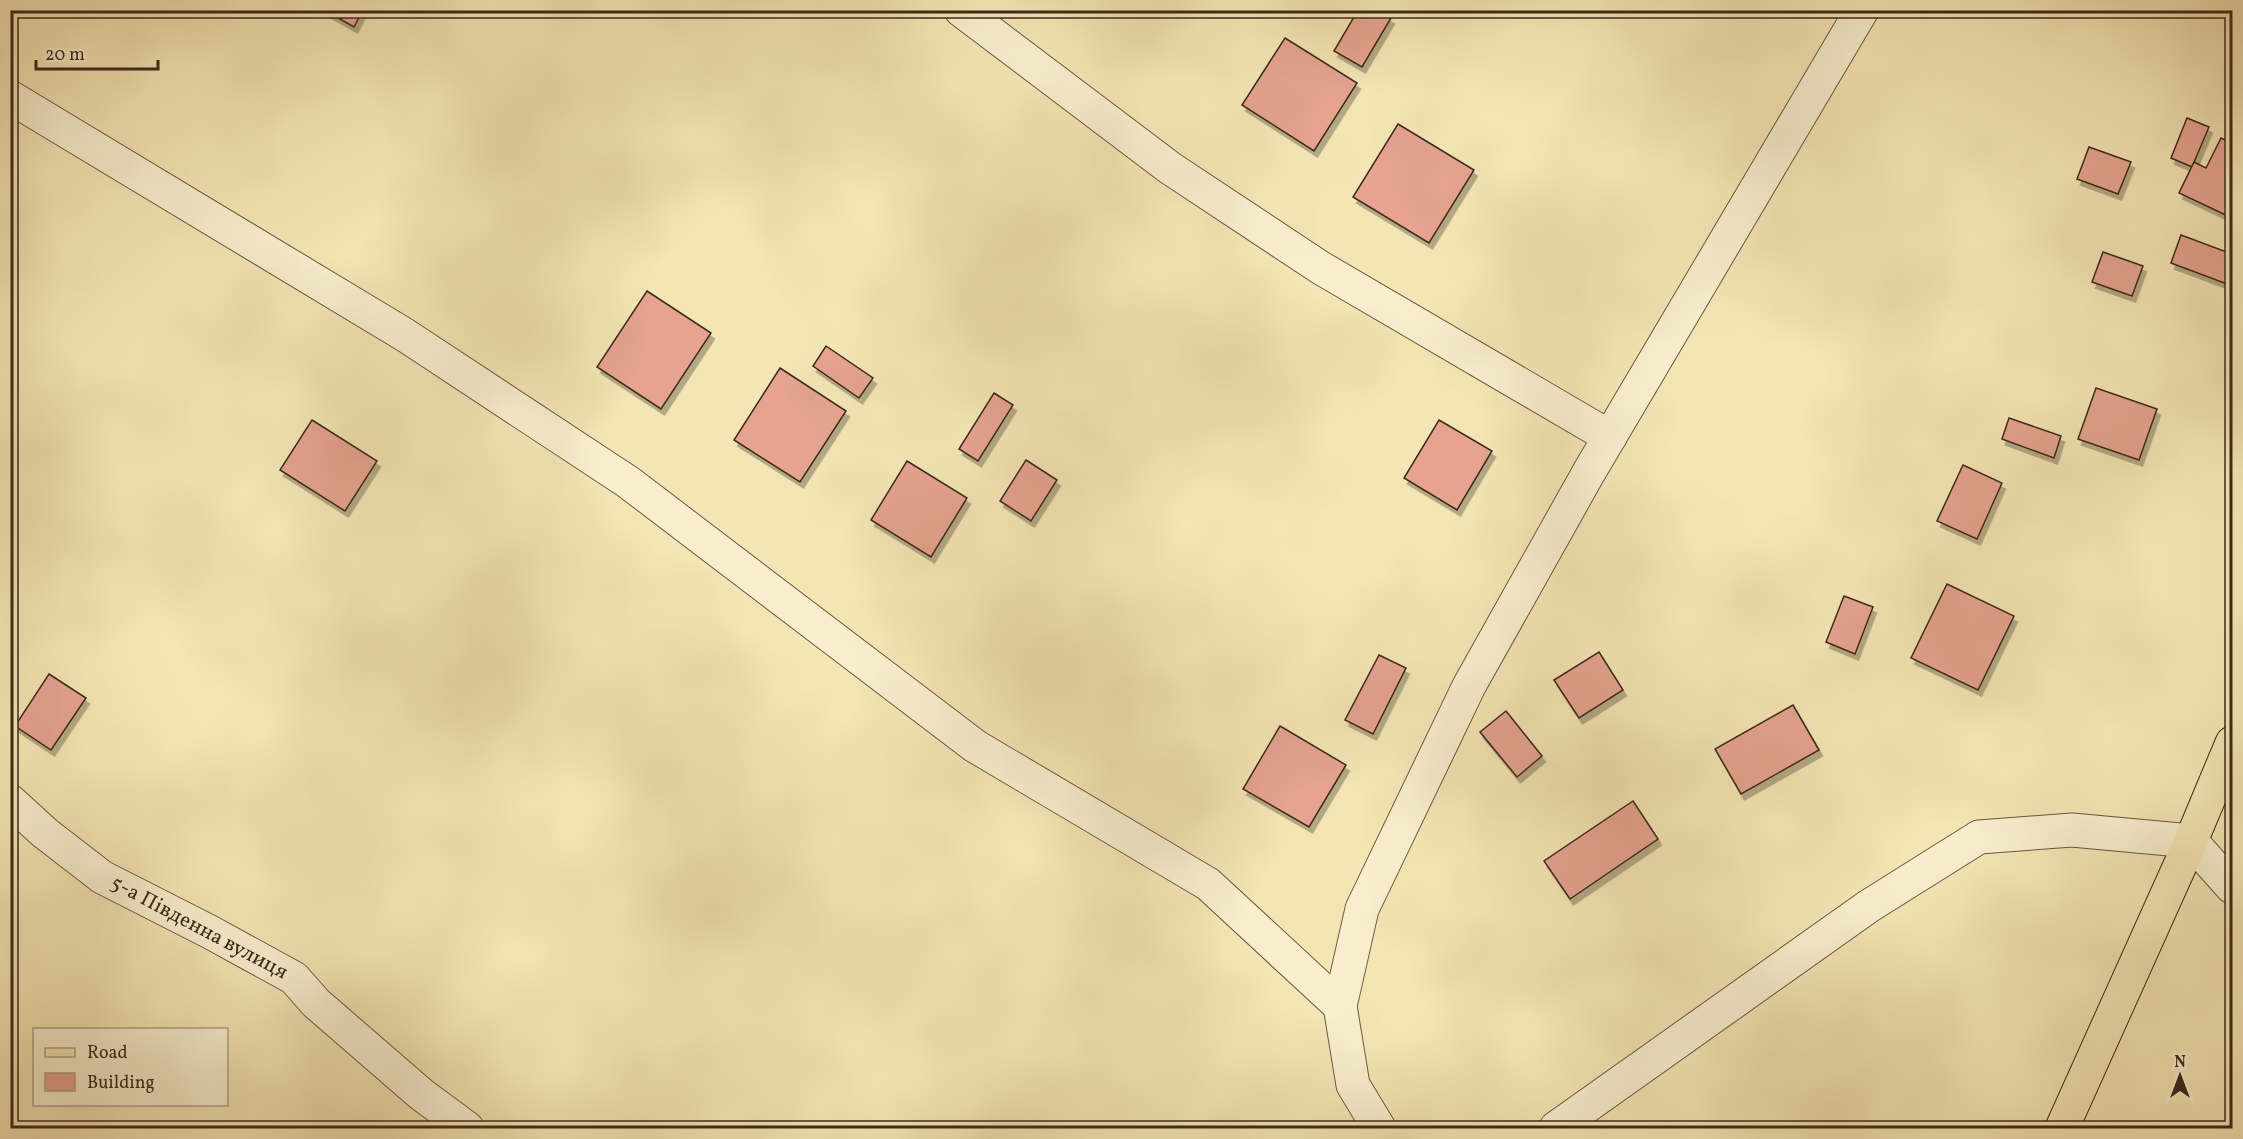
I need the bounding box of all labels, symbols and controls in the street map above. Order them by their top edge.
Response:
scale bar [36,33,158,71]
text: 20 m [45,43,85,68]
street label: 5-а Південна вулиця [105,869,293,987]
legend [33,1028,228,1106]
text: Road [87,1041,128,1066]
north arrow [2150,1046,2210,1106]
text: N [2174,1052,2186,1074]
text: Building [87,1071,155,1096]

